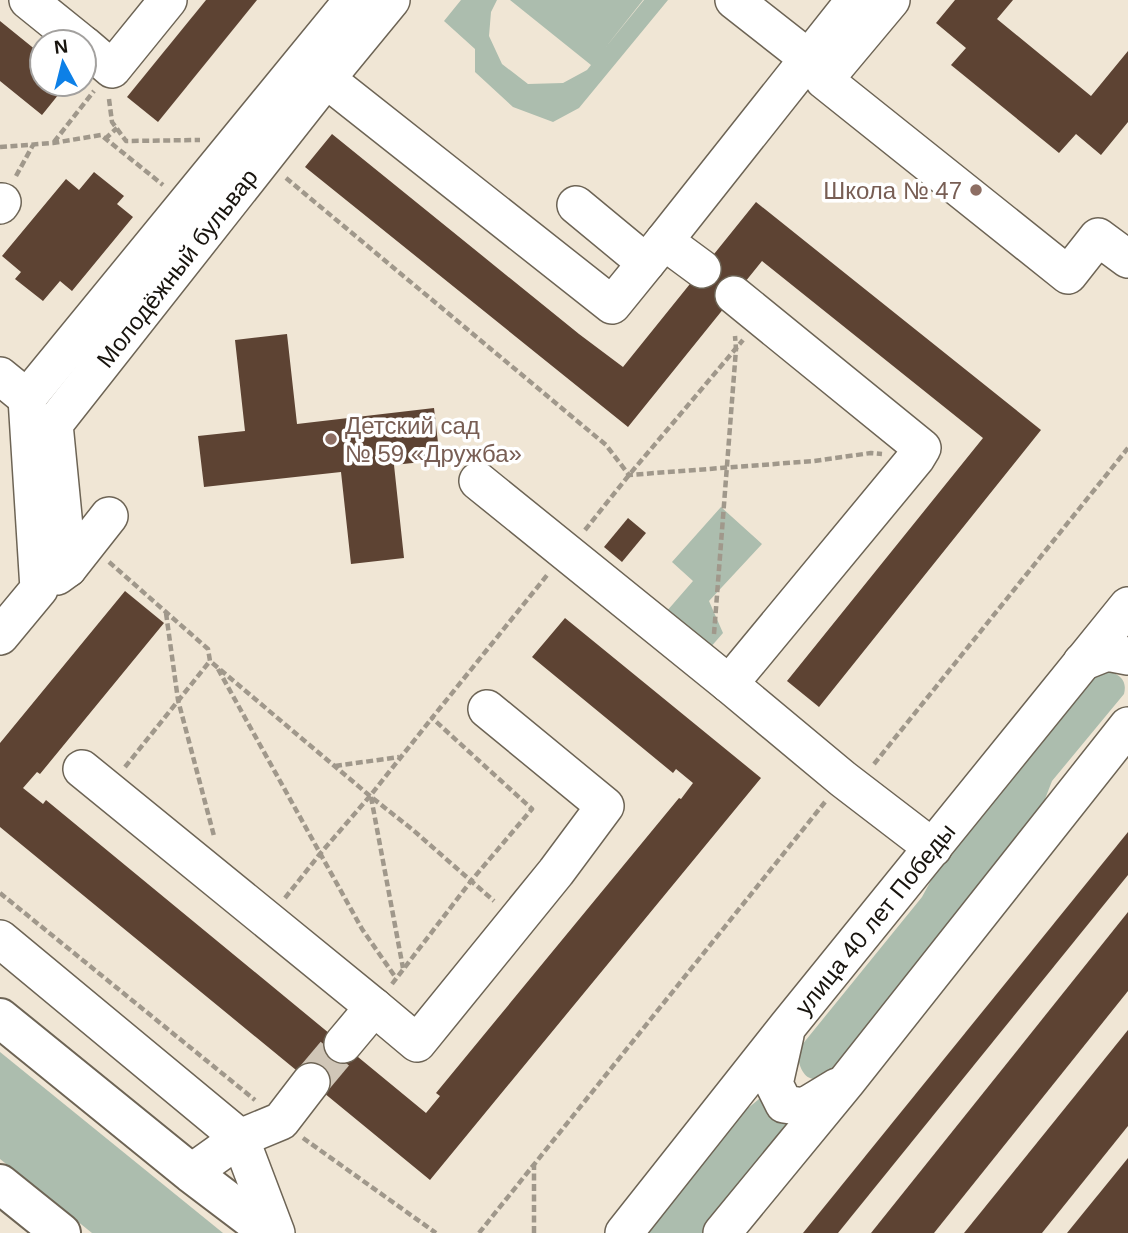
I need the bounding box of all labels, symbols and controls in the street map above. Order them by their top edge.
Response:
north arrow [28,28,98,98]
text: N [53,35,69,58]
street label: Молодёжный бульвар [91,163,263,373]
place label: Школа № 47 [823,177,962,204]
marker: Школа № 47 [968,182,984,198]
place label: Детский сад № 59 «Дружба» [345,412,522,467]
marker: Детский сад № 59 «Дружба» [323,431,339,447]
street label: улица 40 лет Победы [790,818,960,1020]

